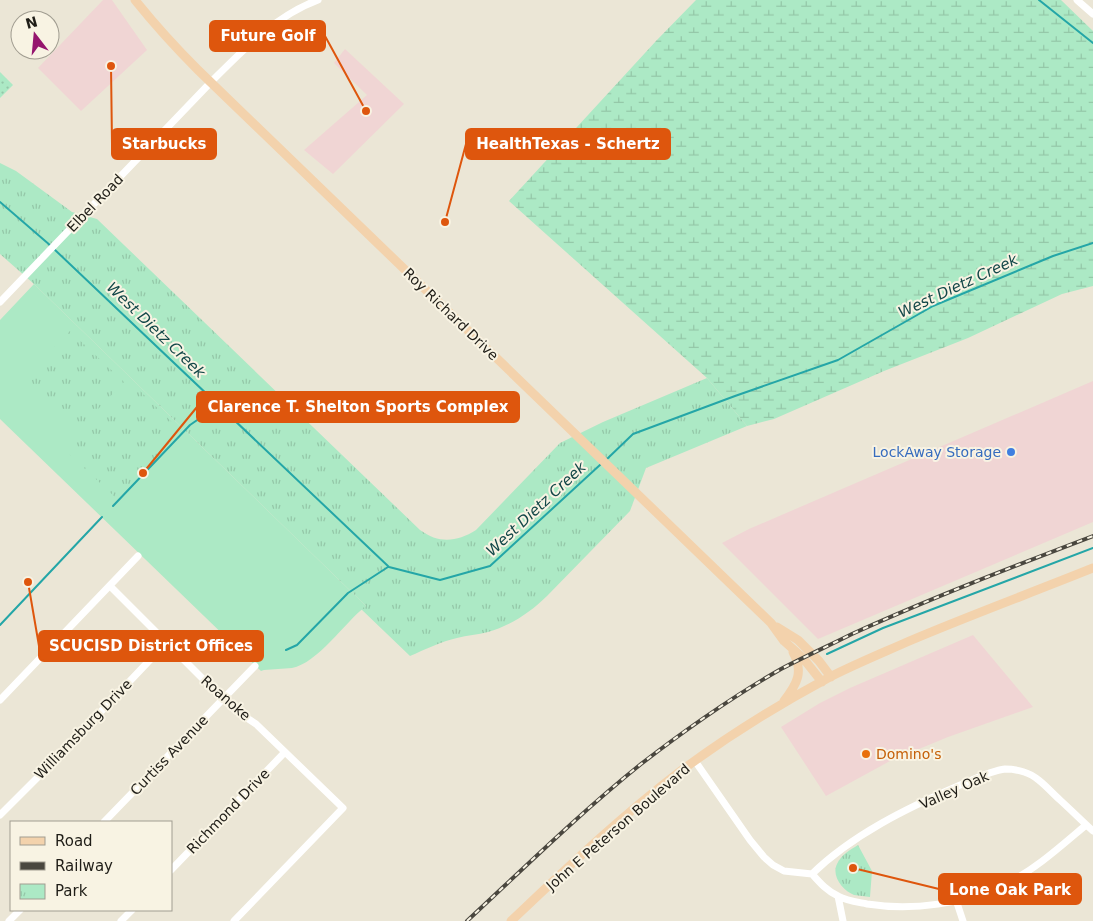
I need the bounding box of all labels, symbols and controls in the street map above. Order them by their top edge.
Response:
north arrow [10,10,60,60]
text: N [24,13,39,32]
callout: Future Golf [210,21,325,51]
text: Future Golf [220,27,316,45]
callout: Starbucks [112,129,216,159]
callout: HealthTexas - Schertz [466,129,670,159]
text: Starbucks [122,135,206,153]
text: HealthTexas - Schertz [476,135,660,153]
street label: Elbel Road [64,171,126,235]
water label: West Dietz Creek [895,250,1022,322]
street label: Roy Richard Drive [400,265,502,363]
water label: West Dietz Creek [103,278,210,382]
callout: Clarence T. Shelton Sports Complex [197,392,519,422]
text: Clarence T. Shelton Sports Complex [207,398,509,416]
place label: LockAway Storage [873,444,1001,460]
marker: LockAway Storage [1005,446,1017,458]
water label: West Dietz Creek [482,457,591,560]
callout: SCUCISD District Offices [39,631,263,661]
text: SCUCISD District Offices [49,637,253,655]
street label: Roanoke [198,672,254,724]
street label: Williamsburg Drive [31,676,135,782]
street label: Curtiss Avenue [127,712,211,798]
place label: Domino's [876,746,941,762]
marker: Domino's [860,748,872,760]
street label: John E Peterson Boulevard [542,760,693,894]
street label: Richmond Drive [183,765,273,857]
street label: Valley Oak [917,767,992,812]
legend [10,821,172,911]
text: Road [55,832,93,850]
text: Railway [55,857,113,875]
callout: Lone Oak Park [939,874,1081,904]
text: Lone Oak Park [949,881,1072,899]
text: Park [55,882,88,900]

